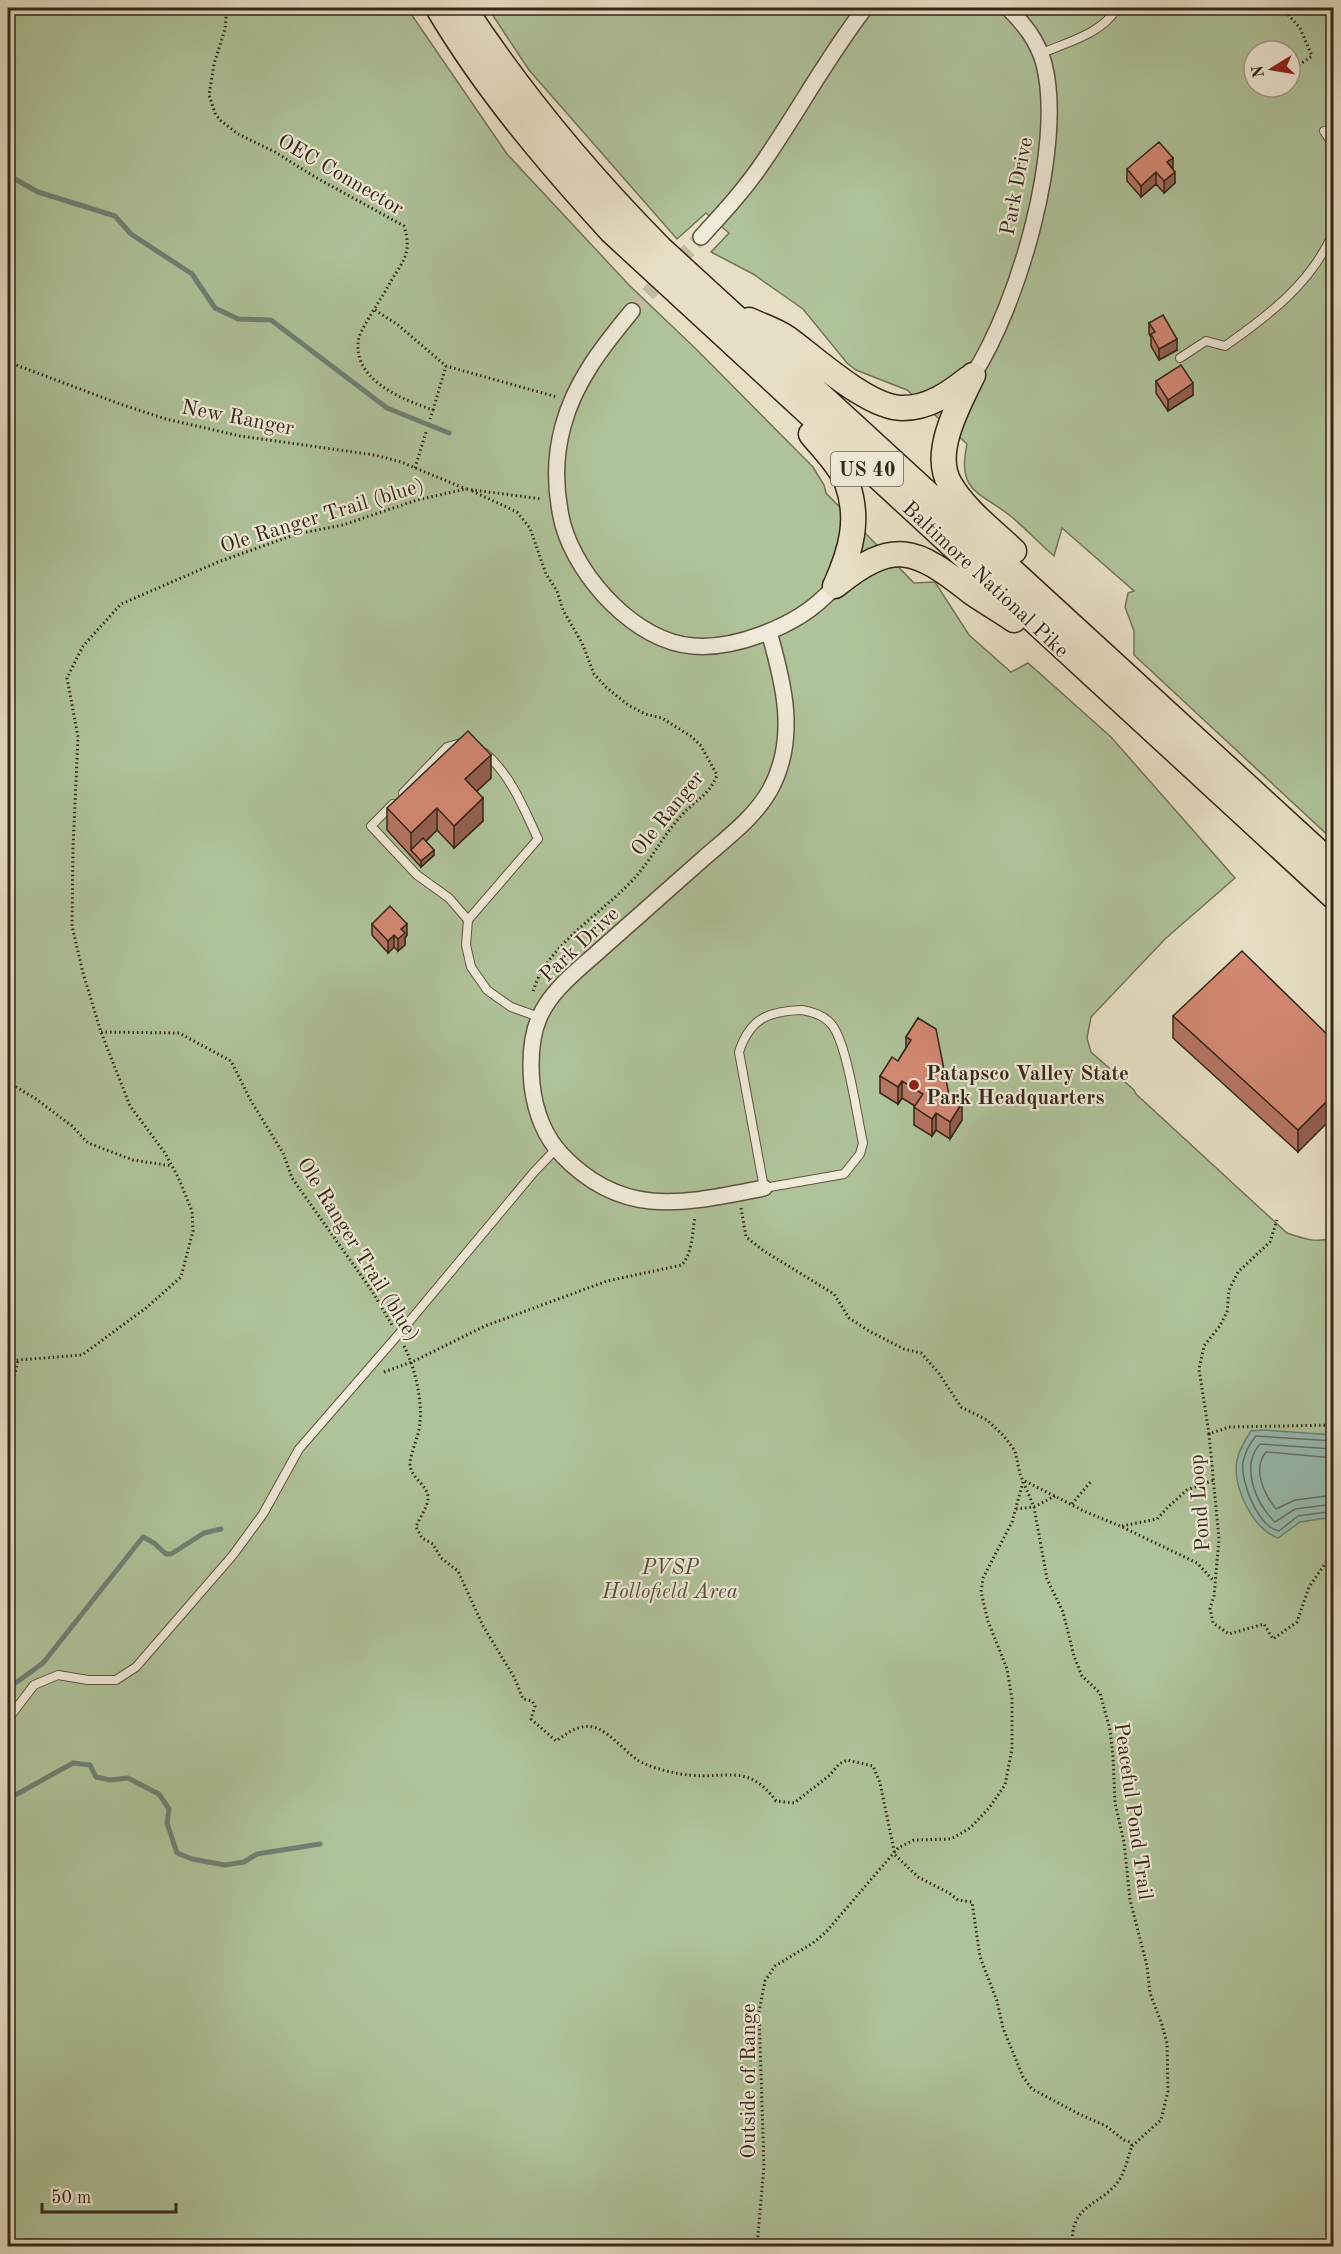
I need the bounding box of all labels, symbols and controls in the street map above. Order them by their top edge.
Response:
north arrow [1242,39,1302,99]
text: N [1250,63,1268,79]
street label: OEC Connector [274,131,407,220]
street label: Park Drive [998,135,1037,237]
street label: New Ranger [180,397,296,440]
road number: US 40 [831,452,903,486]
street label: Ole Ranger Trail (blue) [218,475,427,557]
street label: Baltimore National Pike [898,498,1072,662]
street label: Ole Ranger [628,767,709,860]
street label: Park Drive [536,903,624,987]
place label: Patapsco Valley State Park Headquarters [926,1064,1129,1109]
marker: Patapsco Valley State Park Headquarters [907,1078,921,1092]
street label: Ole Ranger Trail (blue) [293,1154,423,1345]
street label: Pond Loop [1187,1453,1214,1552]
park label: PVSP Hollofield Area [601,1558,738,1603]
street label: Peaceful Pond Trail [1110,1721,1155,1902]
street label: Outside of Range [739,2003,760,2159]
scale bar [42,2176,176,2214]
text: 50 m [51,2189,91,2207]

